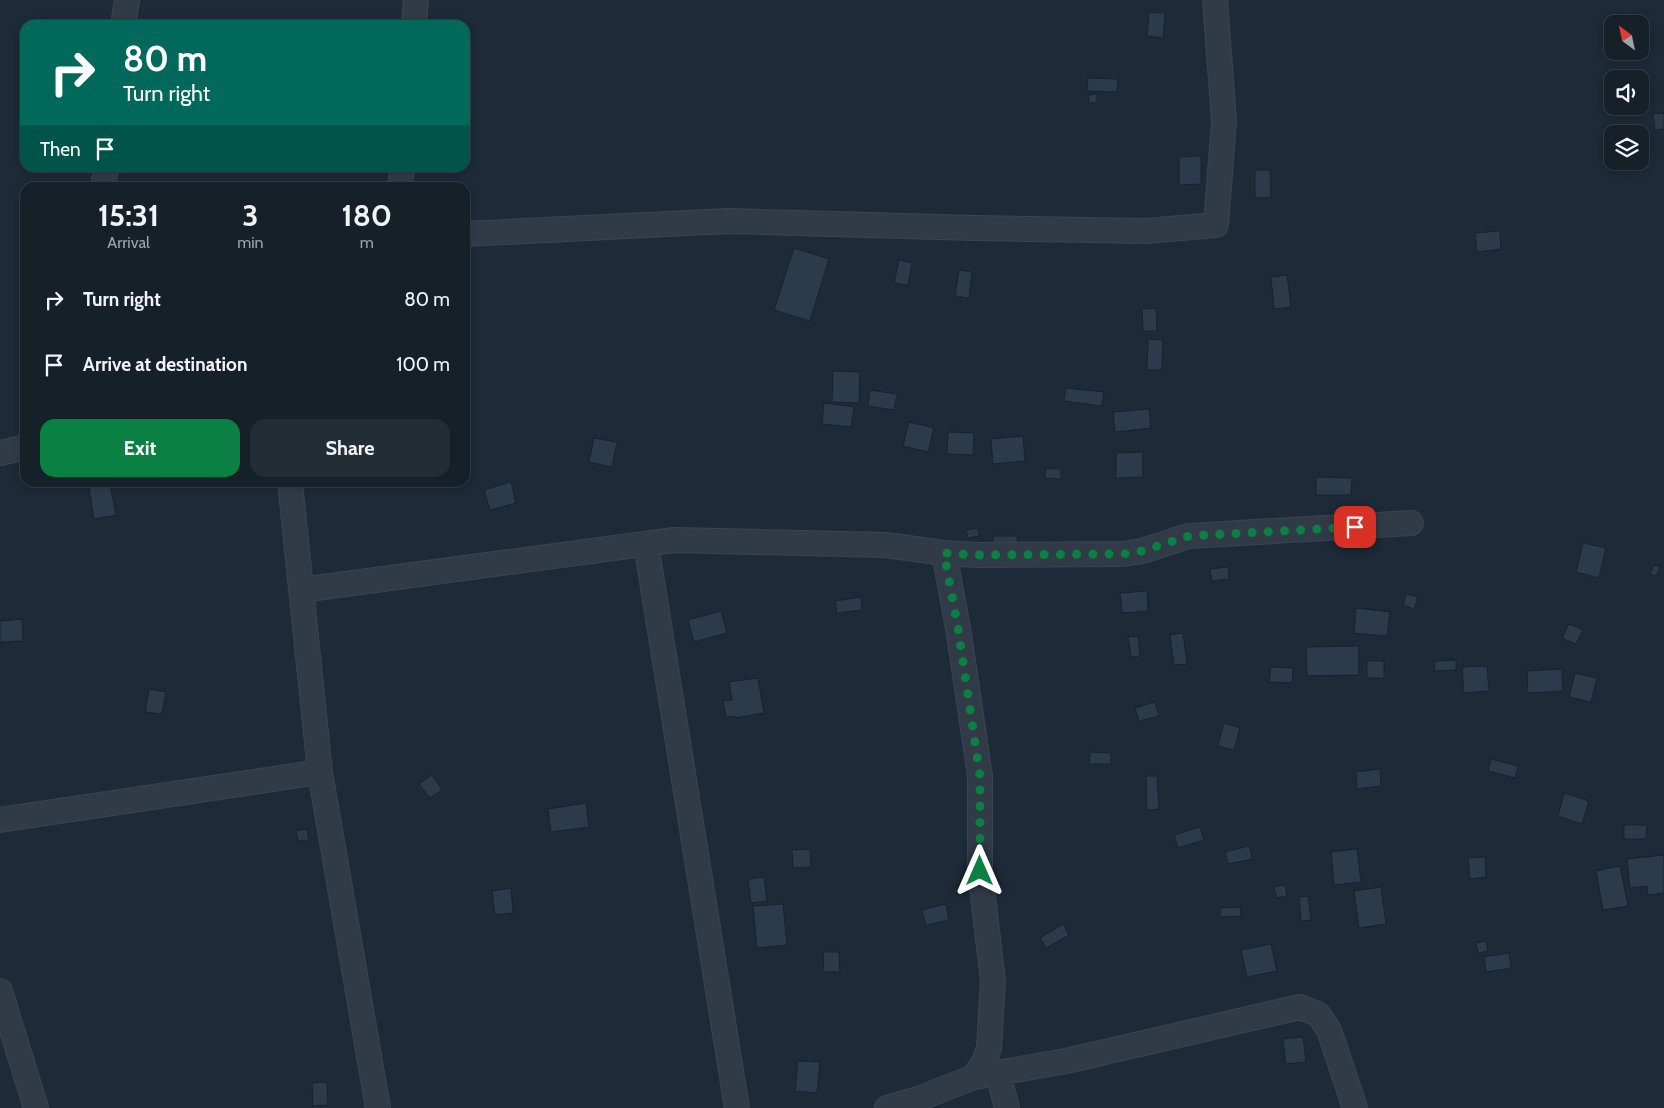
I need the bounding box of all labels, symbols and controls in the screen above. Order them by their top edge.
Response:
north arrow [1604,15,1649,60]
map controls [1604,15,1649,170]
text: 80 m [123,37,207,80]
icon: right [40,40,105,105]
button: sound [1604,70,1649,115]
text: Turn right [123,80,210,107]
button: layers [1604,125,1649,170]
icon: arrive [91,135,119,163]
text: Then [40,138,81,161]
text: 15:31 [98,197,159,234]
text: 3 [242,197,258,234]
text: 180 [342,197,392,234]
text: Arrival [107,233,150,252]
text: min [237,233,264,252]
text: m [360,233,374,252]
icon: right [40,286,68,314]
text: Turn right [83,288,161,311]
text: 80 m [404,288,450,311]
icon: arrive [40,351,68,379]
text: Arrive at destination [83,353,247,376]
text: 100 m [396,353,450,376]
button: Exit [40,419,240,477]
button: Share [250,419,450,477]
pin [1334,506,1376,548]
icon: arrive [1341,513,1369,541]
position arrow [953,844,1005,896]

